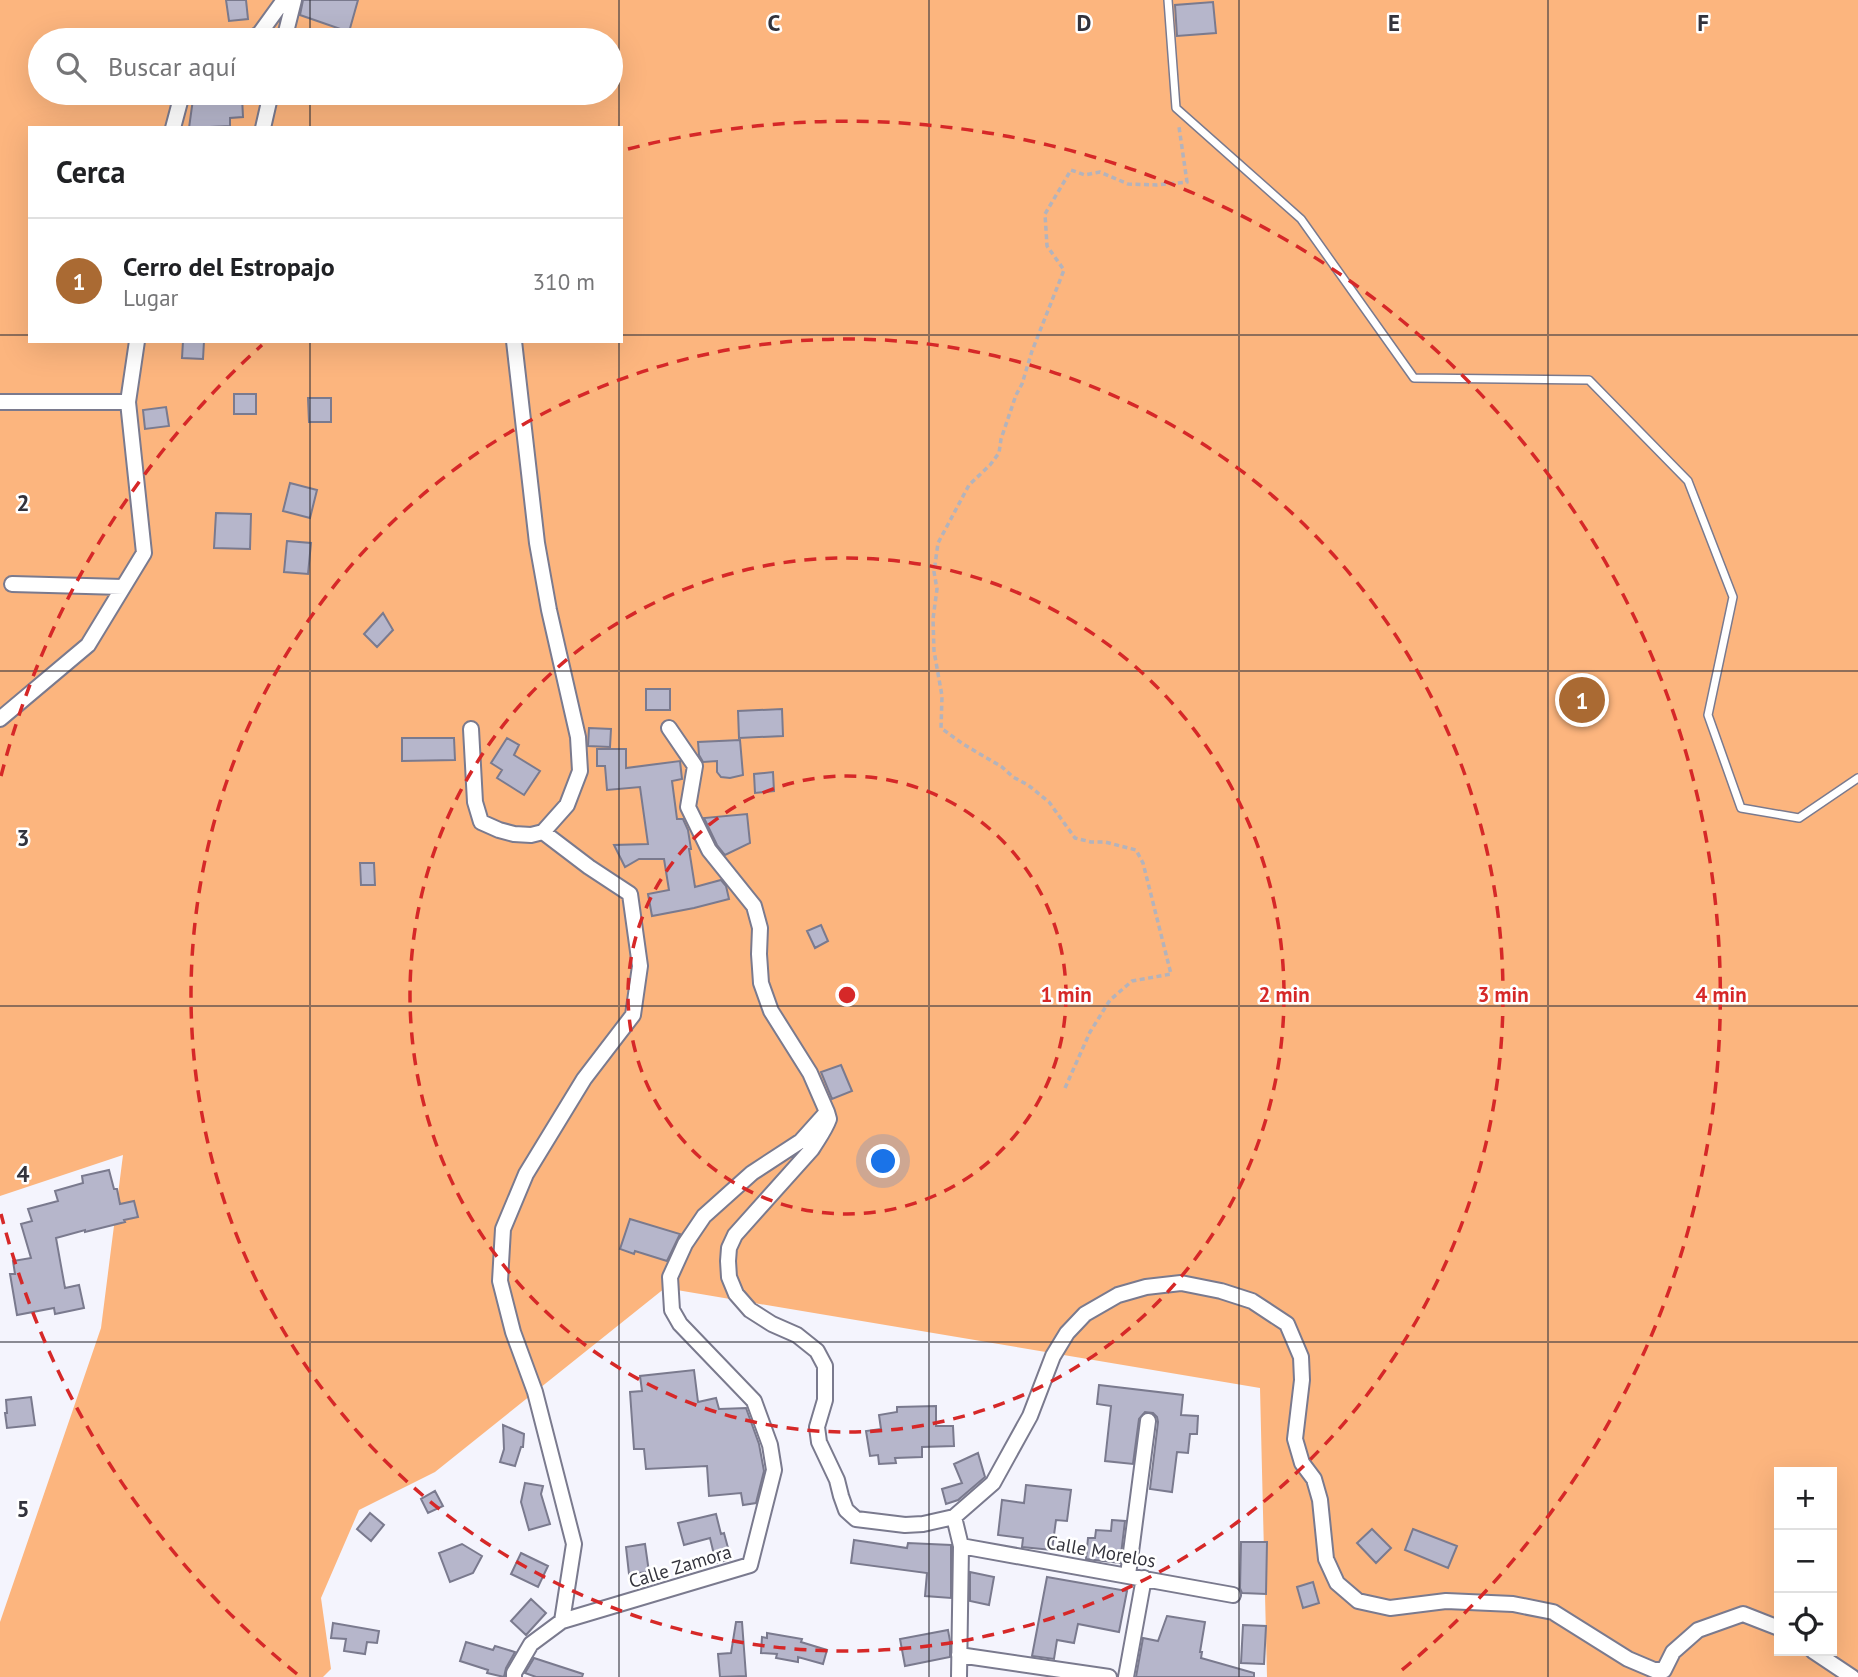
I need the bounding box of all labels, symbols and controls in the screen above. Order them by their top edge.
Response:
text: C [768,8,781,37]
text: D [1077,8,1091,37]
text: E [1388,8,1400,37]
text: F [1697,8,1709,37]
search box [28,28,623,105]
icon: search [52,48,90,86]
text: Buscar aquí [108,50,236,83]
text: Cerca [56,152,125,191]
text: Cerro del Estropajo [123,250,335,283]
text: 1 [72,267,86,296]
text: 310 m [533,267,595,296]
text: Lugar [123,283,178,312]
text: 2 [16,488,30,517]
pin: 1 [1559,674,1605,726]
text: 3 [16,823,30,852]
text: 1 min [1040,981,1092,1008]
text: 2 min [1258,981,1310,1008]
text: 3 min [1477,981,1529,1008]
text: 4 min [1695,981,1747,1008]
centre of rings [835,983,859,1007]
your location [866,1144,900,1178]
text: 4 [16,1159,30,1188]
map controls [1774,1467,1837,1656]
button: + [1774,1467,1837,1530]
text: 5 [16,1494,30,1523]
street label: Calle Morelos [1044,1530,1158,1572]
button: − [1774,1530,1837,1593]
street label: Calle Zamora [626,1539,734,1593]
button: locate [1774,1593,1837,1656]

